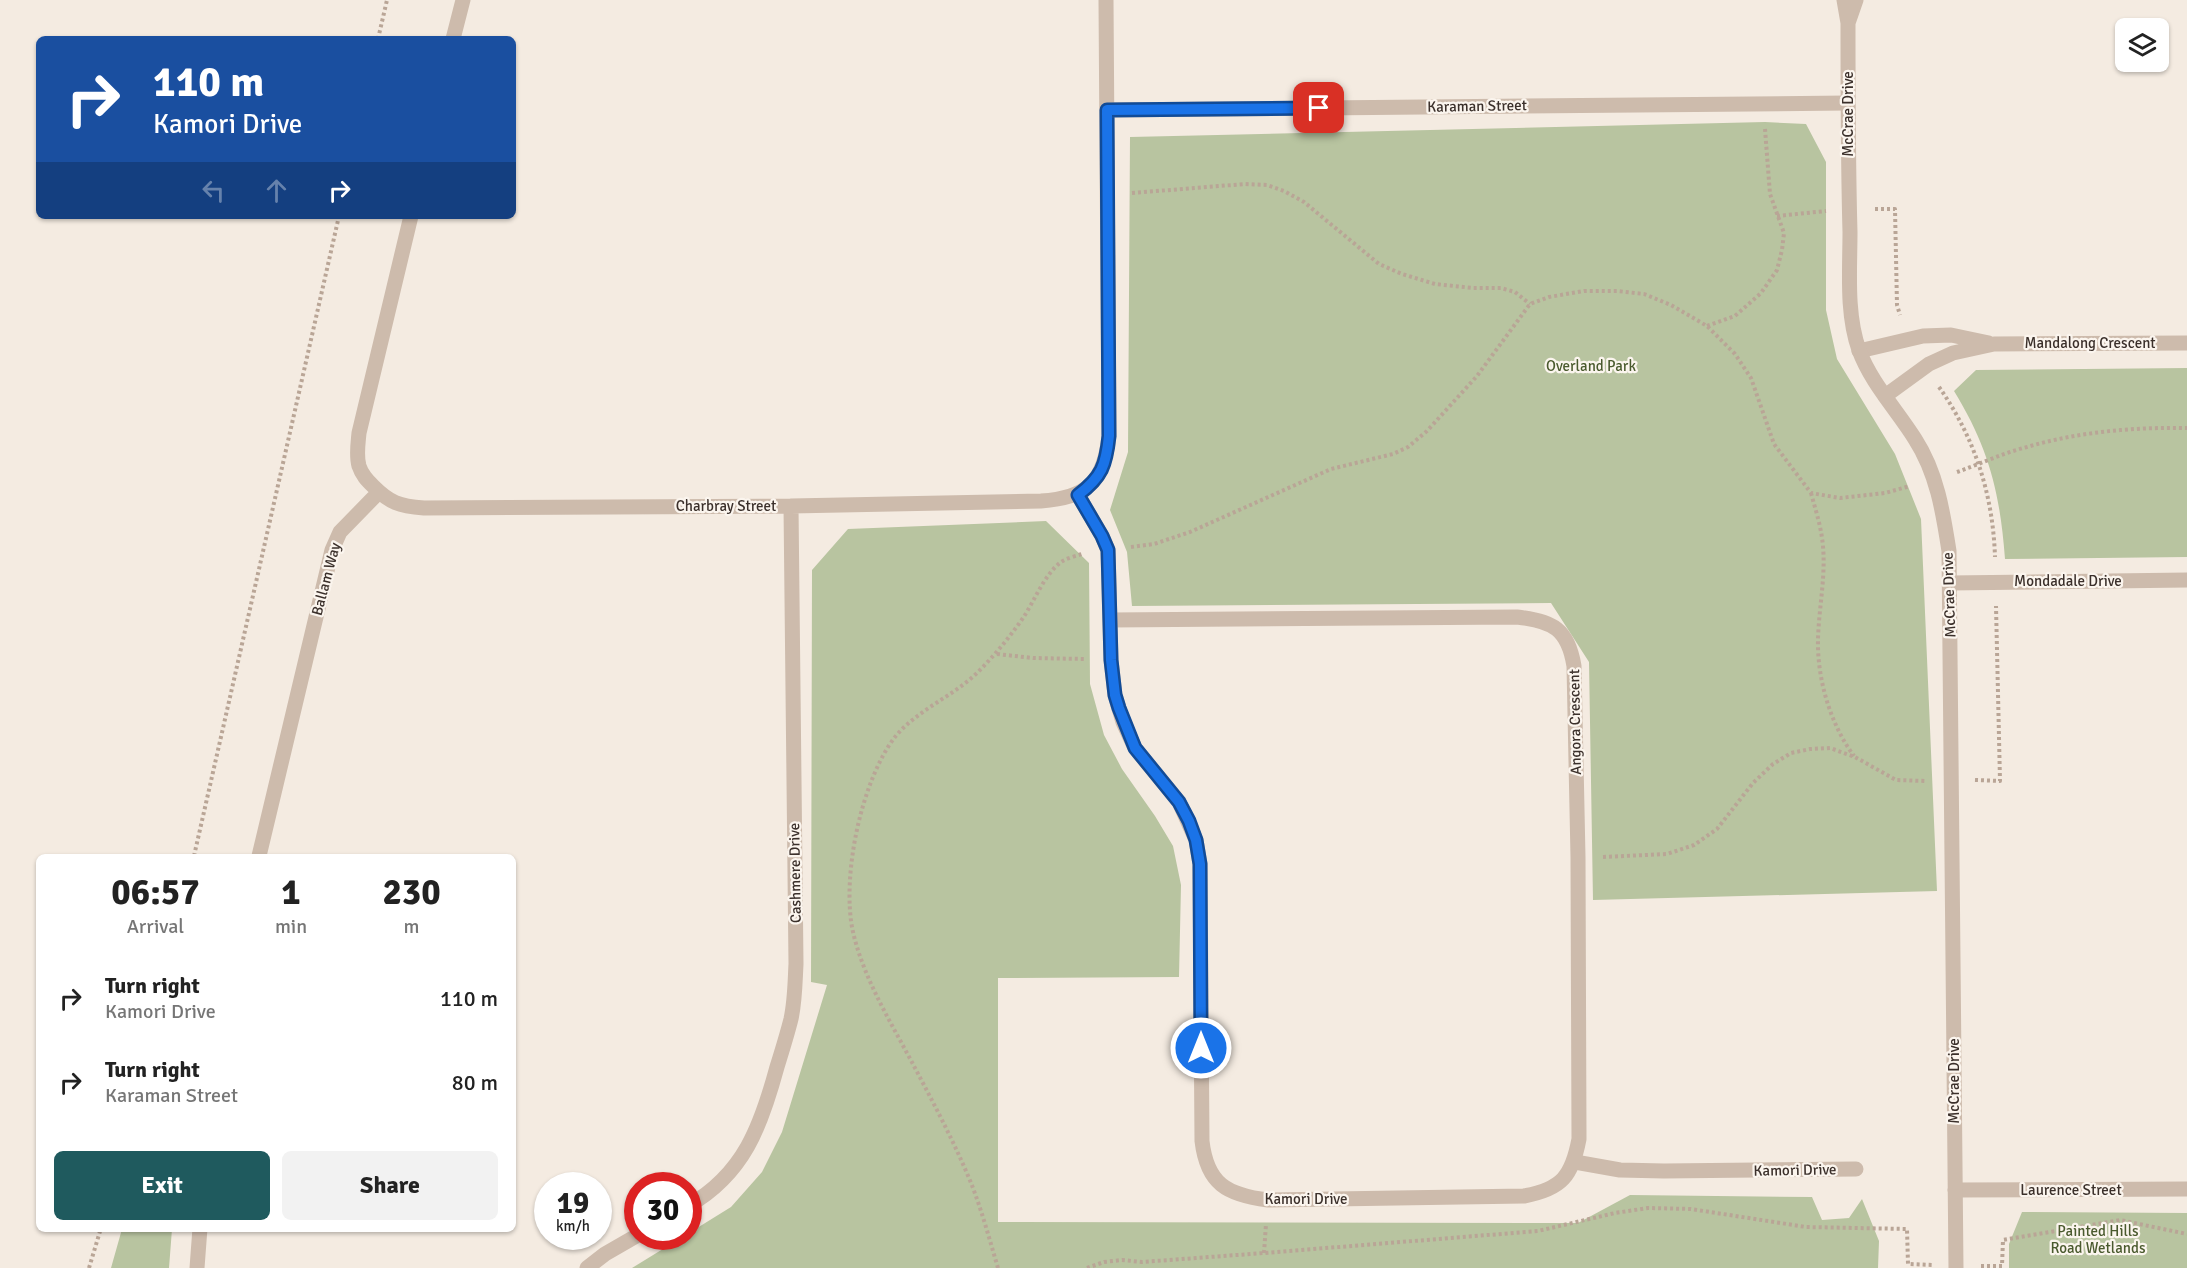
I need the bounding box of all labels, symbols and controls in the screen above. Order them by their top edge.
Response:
map controls [2115,18,2169,72]
button: layers [2115,18,2169,72]
text: 110 m [153,57,264,108]
icon: right [54,60,132,138]
street label: McCrae Drive [1839,71,1857,157]
pin [1293,82,1344,133]
icon: arrive [1302,91,1335,124]
street label: Karaman Street [1427,96,1527,116]
text: Kamori Drive [153,108,302,141]
icon: left [197,174,230,207]
icon: ahead [260,174,293,207]
icon: right [323,174,356,207]
street label: Mandalong Crescent [2024,334,2156,352]
park label: Overland Park [1546,357,1636,375]
street label: Charbray Street [676,497,776,515]
street label: Ballam Way [308,541,344,617]
street label: McCrae Drive [1939,552,1959,638]
street label: Mondadale Drive [2014,572,2122,590]
street label: Angora Crescent [1565,669,1585,775]
street label: Cashmere Drive [785,823,805,923]
text: 06:57 [111,870,200,915]
text: 1 [281,870,301,915]
text: 230 [382,870,441,915]
text: Arrival [127,914,184,939]
text: min [275,914,307,939]
text: m [404,914,420,939]
text: Turn right [105,972,200,999]
icon: right [54,982,87,1015]
text: 110 m [440,985,498,1012]
text: Kamori Drive [105,999,216,1024]
position arrow [1169,1016,1233,1080]
street label: McCrae Drive [1945,1038,1963,1124]
text: Turn right [105,1056,200,1083]
icon: right [54,1066,87,1099]
text: 80 m [452,1069,498,1096]
text: Karaman Street [105,1083,238,1108]
button: Exit [54,1151,270,1220]
button: Share [282,1151,498,1220]
street label: Kamori Drive [1753,1160,1837,1180]
speed limit sign: 30 [624,1172,702,1250]
street label: Laurence Street [2020,1181,2122,1199]
text: 19 [557,1185,589,1222]
street label: Kamori Drive [1265,1190,1348,1208]
text: km/h [556,1217,590,1235]
park label: Painted Hills Road Wetlands [2050,1222,2146,1257]

